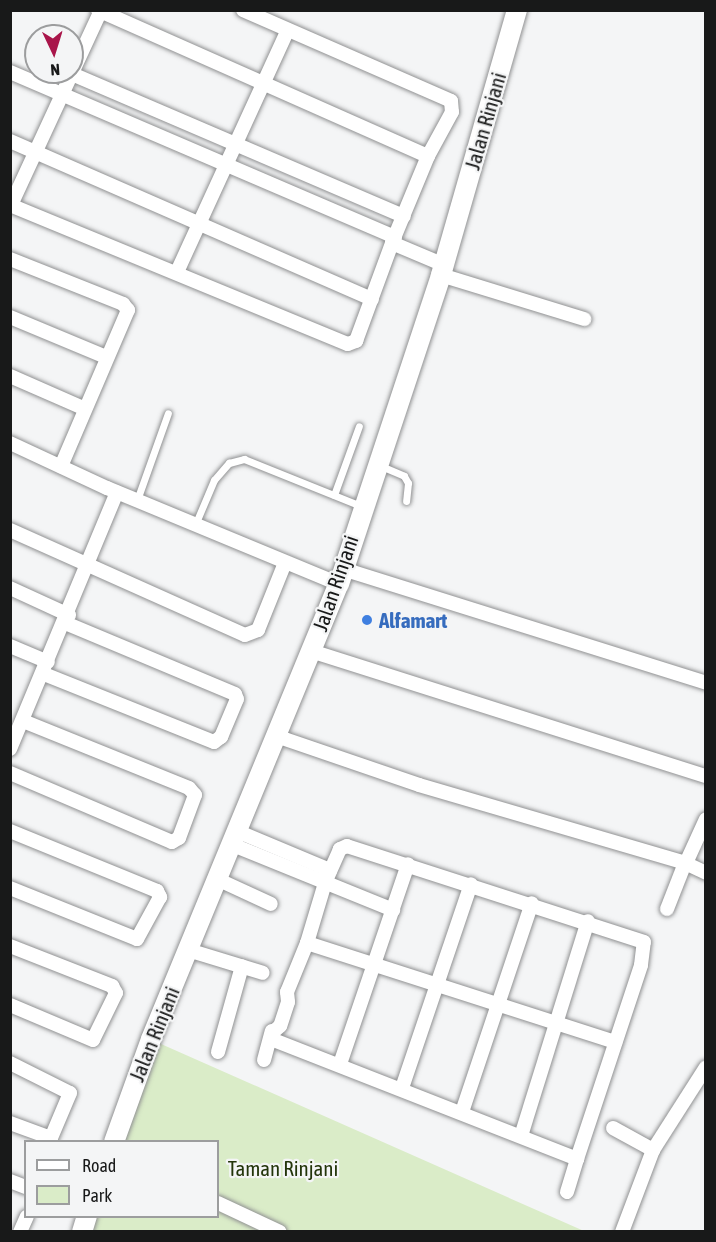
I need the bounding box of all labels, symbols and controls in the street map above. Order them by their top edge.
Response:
north arrow [24,24,84,84]
text: N [50,61,60,79]
street label: Jalan Rinjani [459,69,511,173]
street label: Jalan Rinjani [307,532,363,634]
place label: Alfamart [379,607,447,633]
marker: Alfamart [360,613,374,627]
street label: Jalan Rinjani [124,983,184,1085]
legend [24,1140,219,1218]
text: Road [82,1155,116,1176]
park label: Taman Rinjani [228,1155,338,1181]
text: Park [82,1185,112,1206]

